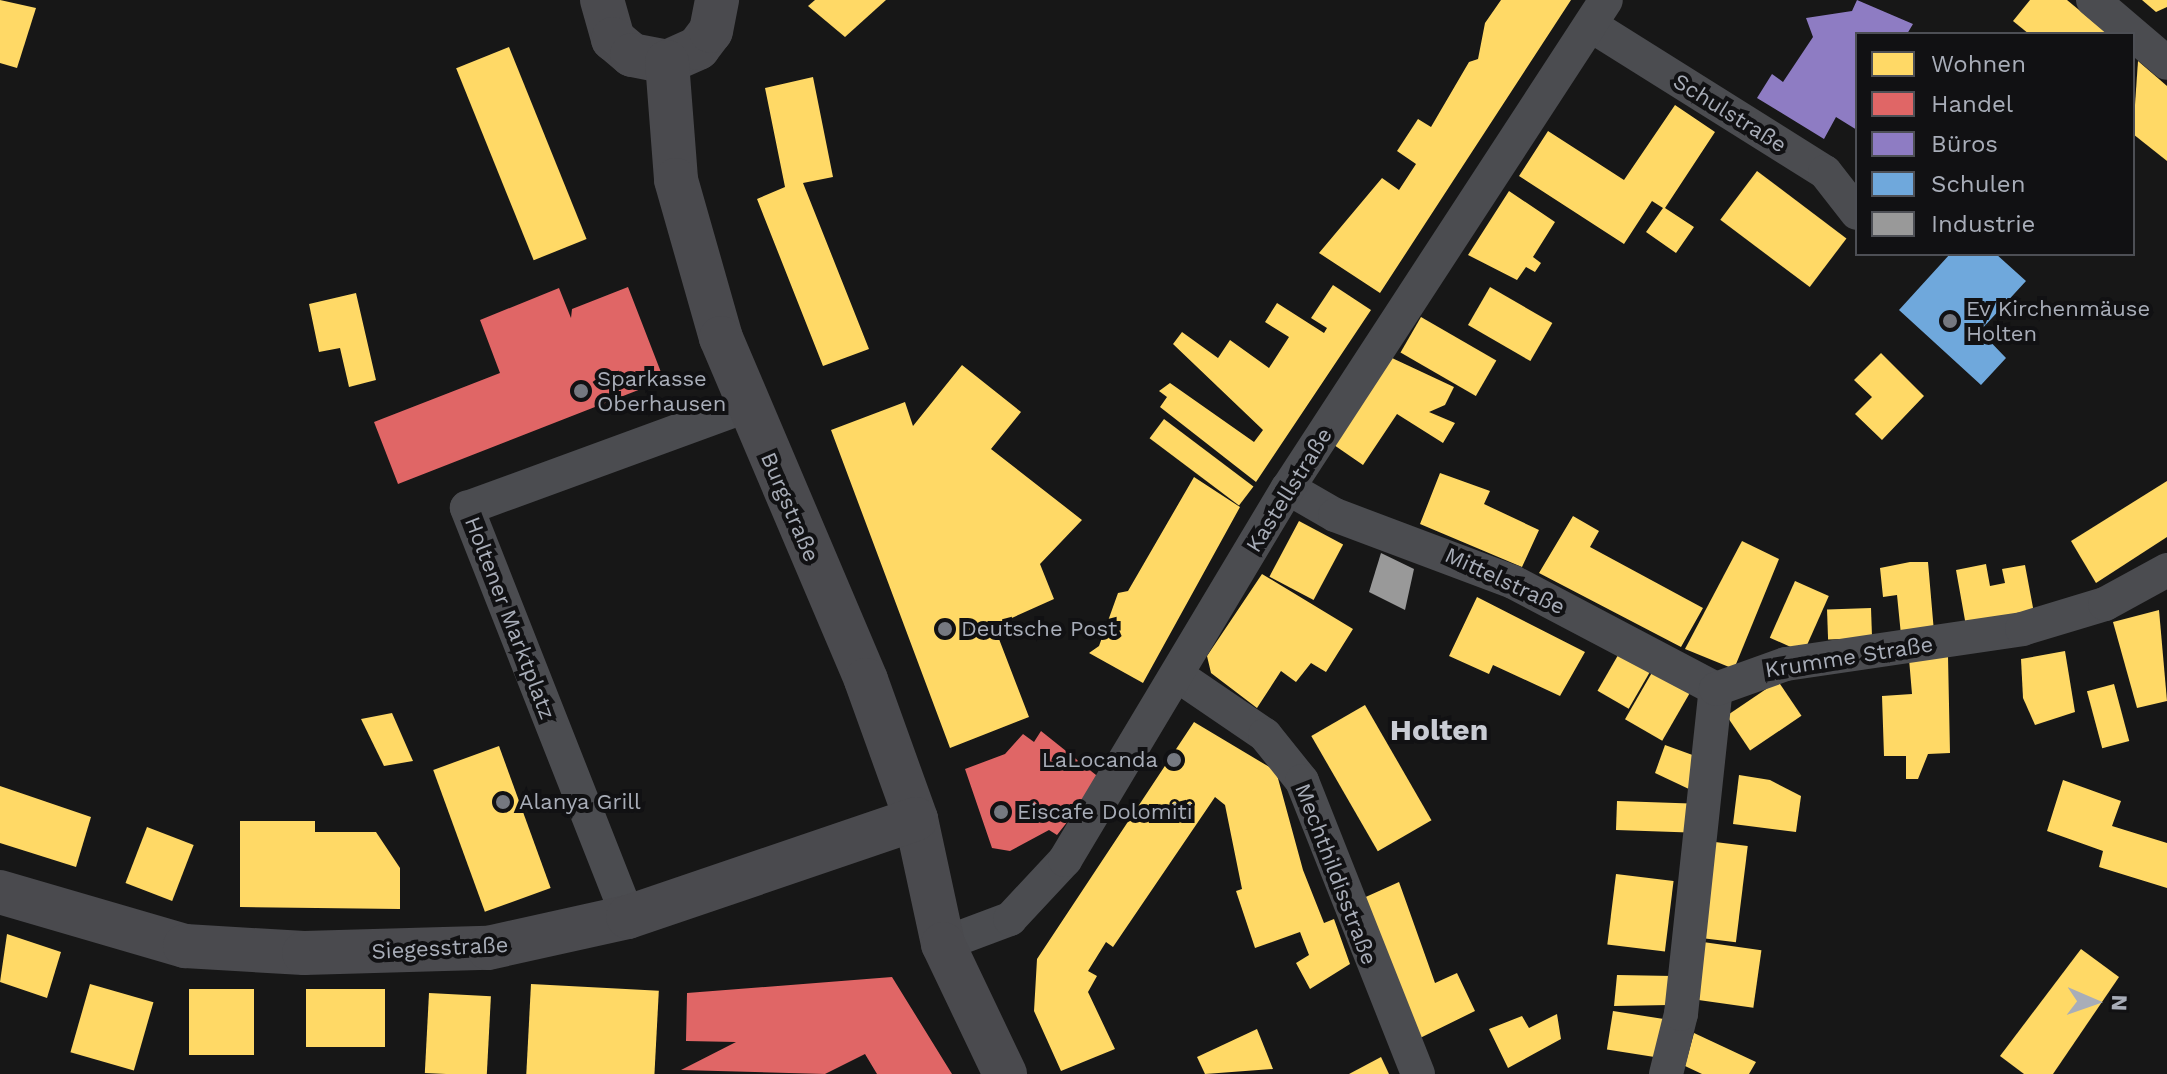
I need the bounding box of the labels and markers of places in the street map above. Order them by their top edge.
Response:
place label: Ev Kirchenmäuse Holten [1966,295,2151,346]
marker: Ev Kirchenmäuse Holten [1941,312,1959,330]
place label: Sparkasse Oberhausen [597,365,726,416]
marker: Sparkasse Oberhausen [572,382,590,400]
place label: Deutsche Post [961,616,1117,642]
marker: Deutsche Post [936,620,954,638]
place label: LaLocanda [1042,747,1158,773]
marker: LaLocanda [1165,751,1183,769]
place label: Alanya Grill [519,789,641,815]
marker: Alanya Grill [494,793,512,811]
place label: Eiscafe Dolomiti [1017,799,1193,825]
marker: Eiscafe Dolomiti [992,803,1010,821]

